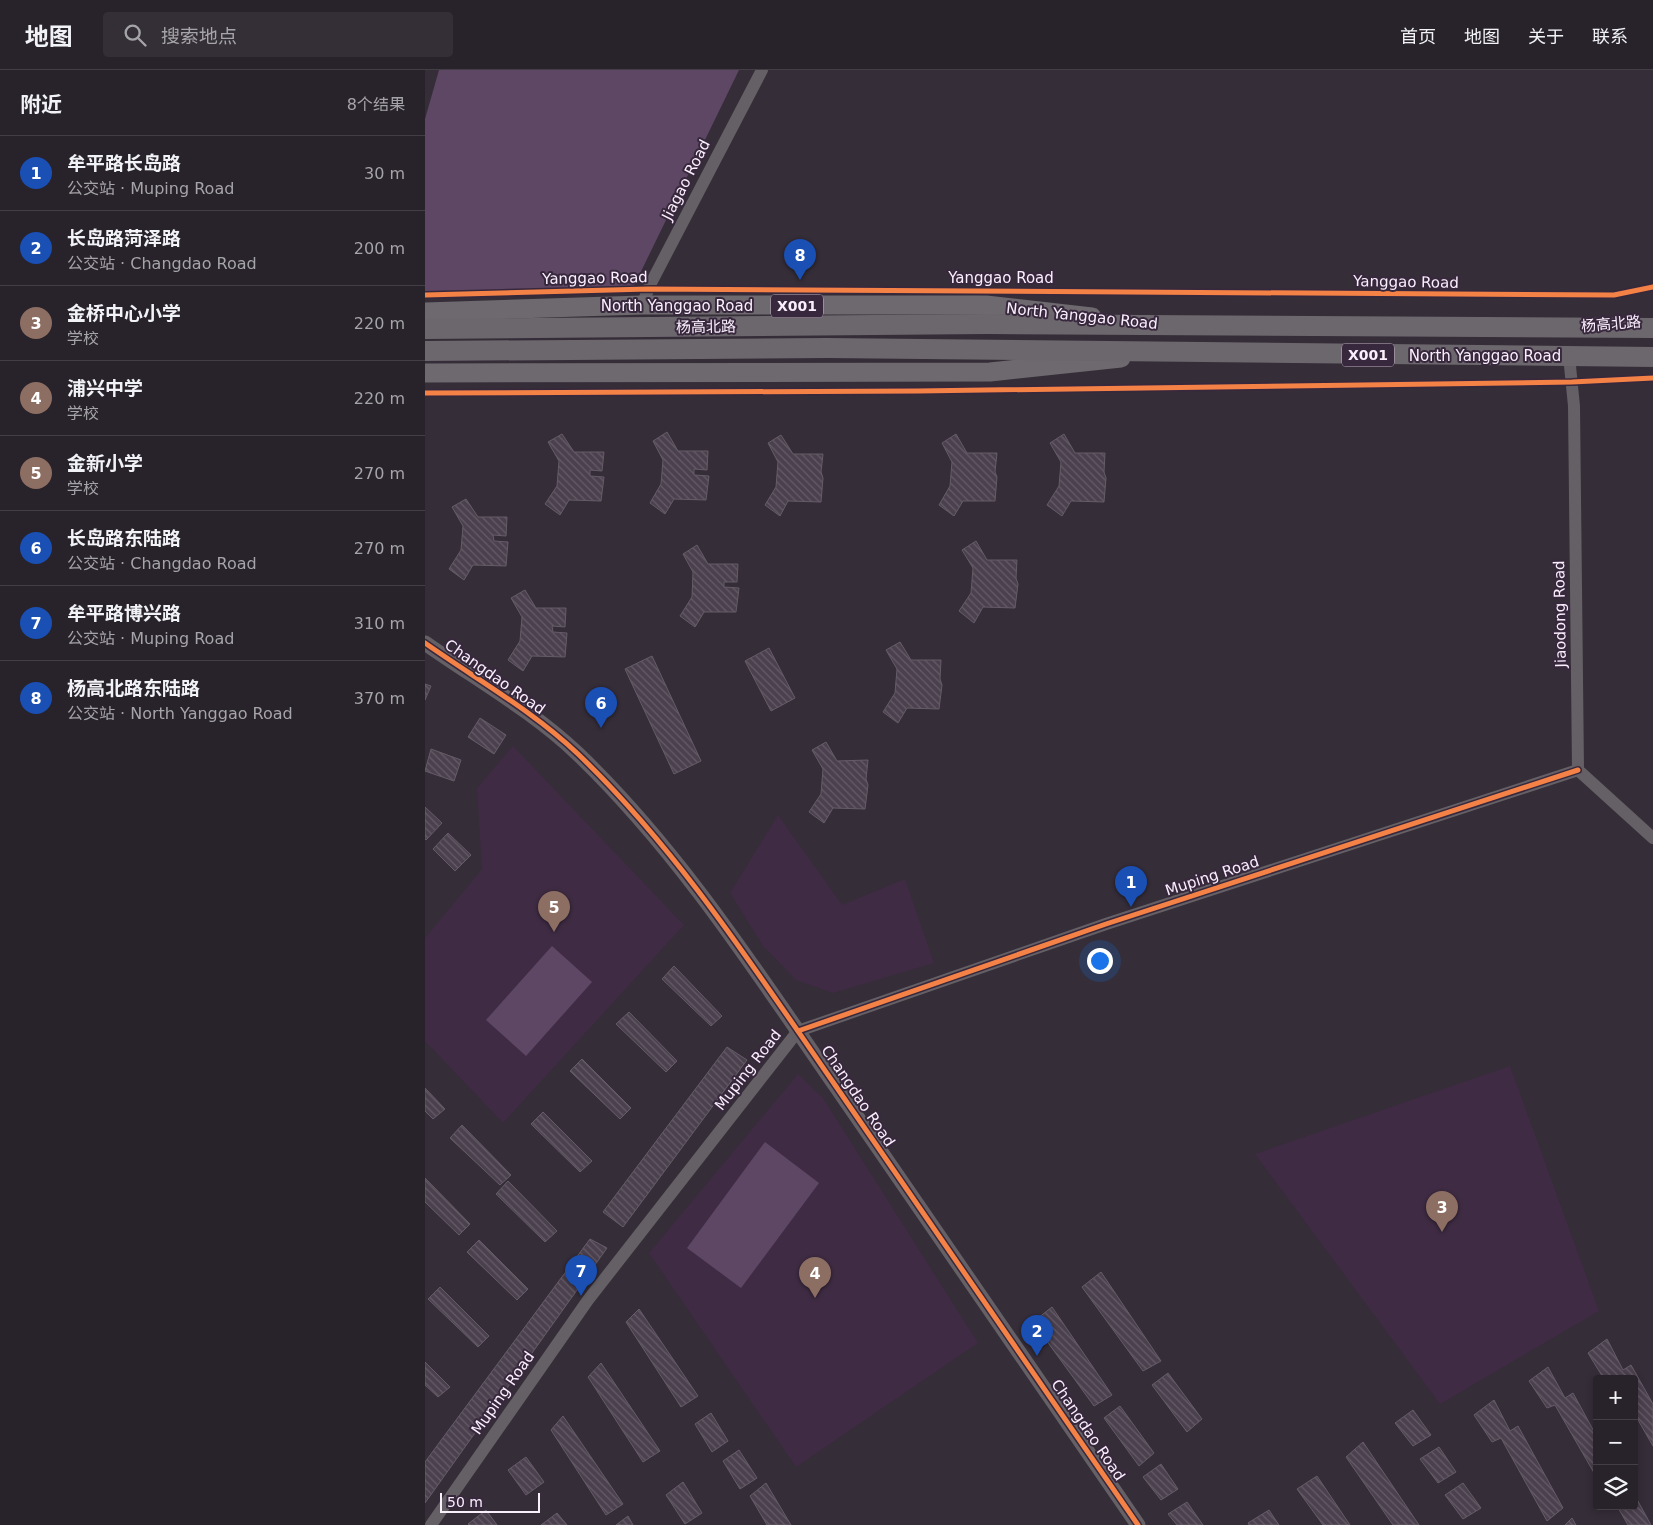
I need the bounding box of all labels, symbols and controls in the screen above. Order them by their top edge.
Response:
search box [103,12,453,57]
icon: search [121,21,149,49]
text: 地图 [25,23,73,51]
text: 搜索地点 [161,25,237,47]
text: 首页 [1400,26,1436,47]
text: 地图 [1464,26,1500,47]
text: 关于 [1528,26,1564,47]
text: 联系 [1592,26,1628,47]
text: 附近 [20,93,62,117]
text: 8个结果 [347,95,405,114]
street label: Jiagao Road [658,137,714,224]
text: 牟平路长岛路 [67,152,181,174]
text: 1 [30,164,42,183]
text: 30 m [364,164,405,183]
text: 公交站 · Muping Road [67,179,234,198]
text: 长岛路菏泽路 [67,227,181,249]
text: 2 [30,239,42,258]
text: 200 m [354,239,405,258]
pin: 8 [784,239,816,280]
text: 公交站 · Changdao Road [67,254,257,273]
street label: Yanggao Road [541,268,648,288]
street label: Yanggao Road [947,269,1054,287]
street label: Yanggao Road [1352,272,1459,292]
road number: X001 [771,295,823,318]
street label: North Yanggao Road [601,297,753,315]
street label: North Yanggao Road [1005,299,1159,333]
text: 金桥中心小学 [67,302,181,324]
street label: 杨高北路 [1580,312,1642,336]
text: 3 [30,314,42,333]
text: 220 m [354,314,405,333]
street label: 杨高北路 [676,317,736,337]
text: 学校 [67,329,99,348]
road number: X001 [1342,344,1394,366]
street label: North Yanggao Road [1409,347,1561,365]
text: 浦兴中学 [67,377,143,399]
text: 4 [30,389,42,408]
text: 220 m [354,389,405,408]
text: 学校 [67,404,99,423]
text: 金新小学 [67,452,143,474]
text: 5 [30,464,42,483]
text: 270 m [354,464,405,483]
text: 学校 [67,479,99,498]
text: 长岛路东陆路 [67,527,181,549]
text: 6 [30,539,42,558]
text: 270 m [354,539,405,558]
text: 公交站 · Changdao Road [67,554,257,573]
street label: Jiaodong Road [1550,560,1570,669]
text: 牟平路博兴路 [67,602,181,624]
text: 7 [30,614,42,633]
text: 310 m [354,614,405,633]
text: 公交站 · Muping Road [67,629,234,648]
street label: Changdao Road [441,636,549,718]
text: 杨高北路东陆路 [67,677,200,699]
pin: 6 [585,687,617,728]
text: 8 [30,689,42,708]
text: 370 m [354,689,405,708]
text: 公交站 · North Yanggao Road [67,704,293,723]
street label: Muping Road [1163,852,1261,900]
pin: 1 [1115,866,1147,907]
pin: 5 [538,891,570,932]
your location [1087,948,1113,974]
street label: Muping Road [711,1026,785,1114]
street label: Changdao Road [817,1042,899,1150]
pin: 3 [1426,1191,1458,1232]
pin: 7 [565,1255,597,1296]
pin: 4 [799,1257,831,1298]
pin: 2 [1021,1315,1053,1356]
street label: Muping Road [468,1348,538,1438]
map controls [1593,1375,1638,1510]
button: + [1593,1375,1638,1420]
street label: Changdao Road [1047,1376,1129,1484]
button: − [1593,1420,1638,1465]
button: layers [1593,1465,1638,1510]
scale bar [440,1490,540,1513]
text: 50 m [447,1494,483,1510]

